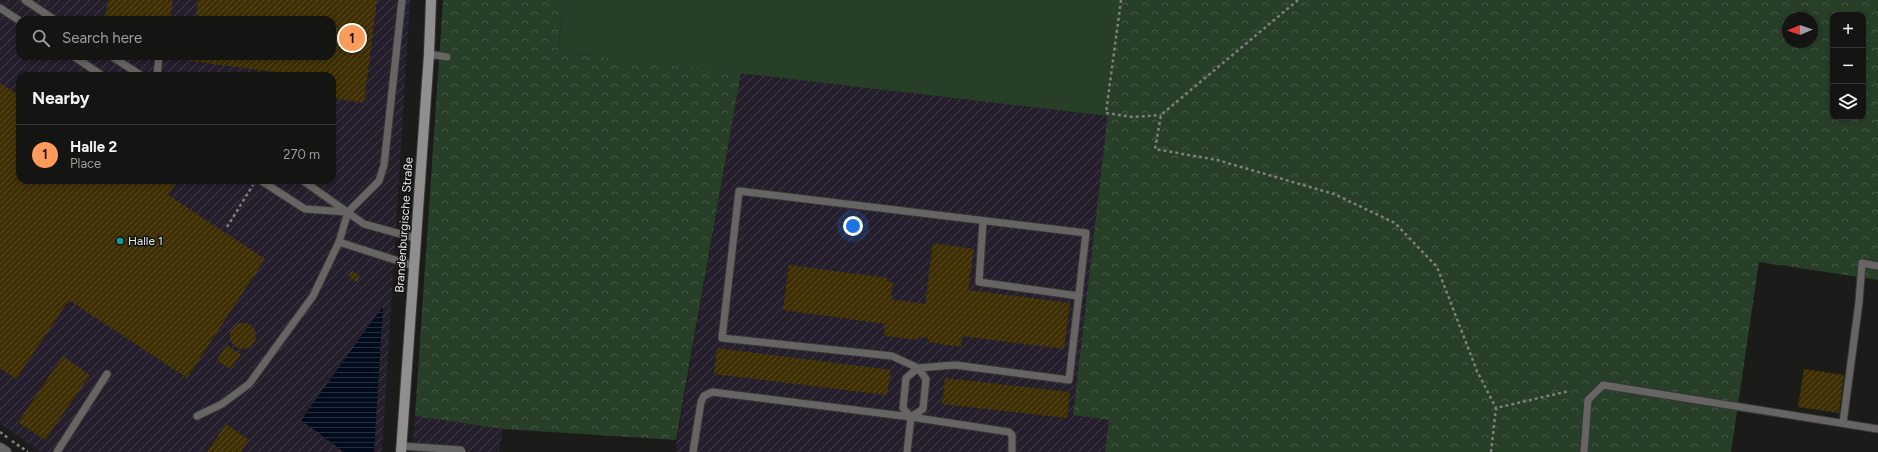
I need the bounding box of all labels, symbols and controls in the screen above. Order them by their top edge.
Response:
north arrow [1782,12,1818,48]
map controls [1830,12,1866,120]
button: + [1830,12,1866,48]
search box [16,16,336,60]
pin: 1 [339,23,365,53]
icon: search [30,27,52,49]
text: Search here [62,29,142,47]
button: − [1830,48,1866,84]
button: layers [1830,84,1866,120]
text: Nearby [32,88,90,108]
text: Halle 2 [70,138,117,156]
text: 1 [42,147,48,162]
text: 270 m [283,147,320,162]
text: Place [70,156,101,171]
street label: Brandenburgische Straße [392,156,416,293]
your location [843,216,863,236]
place label: Halle 1 [128,234,163,248]
marker: Halle 1 [115,236,125,246]

